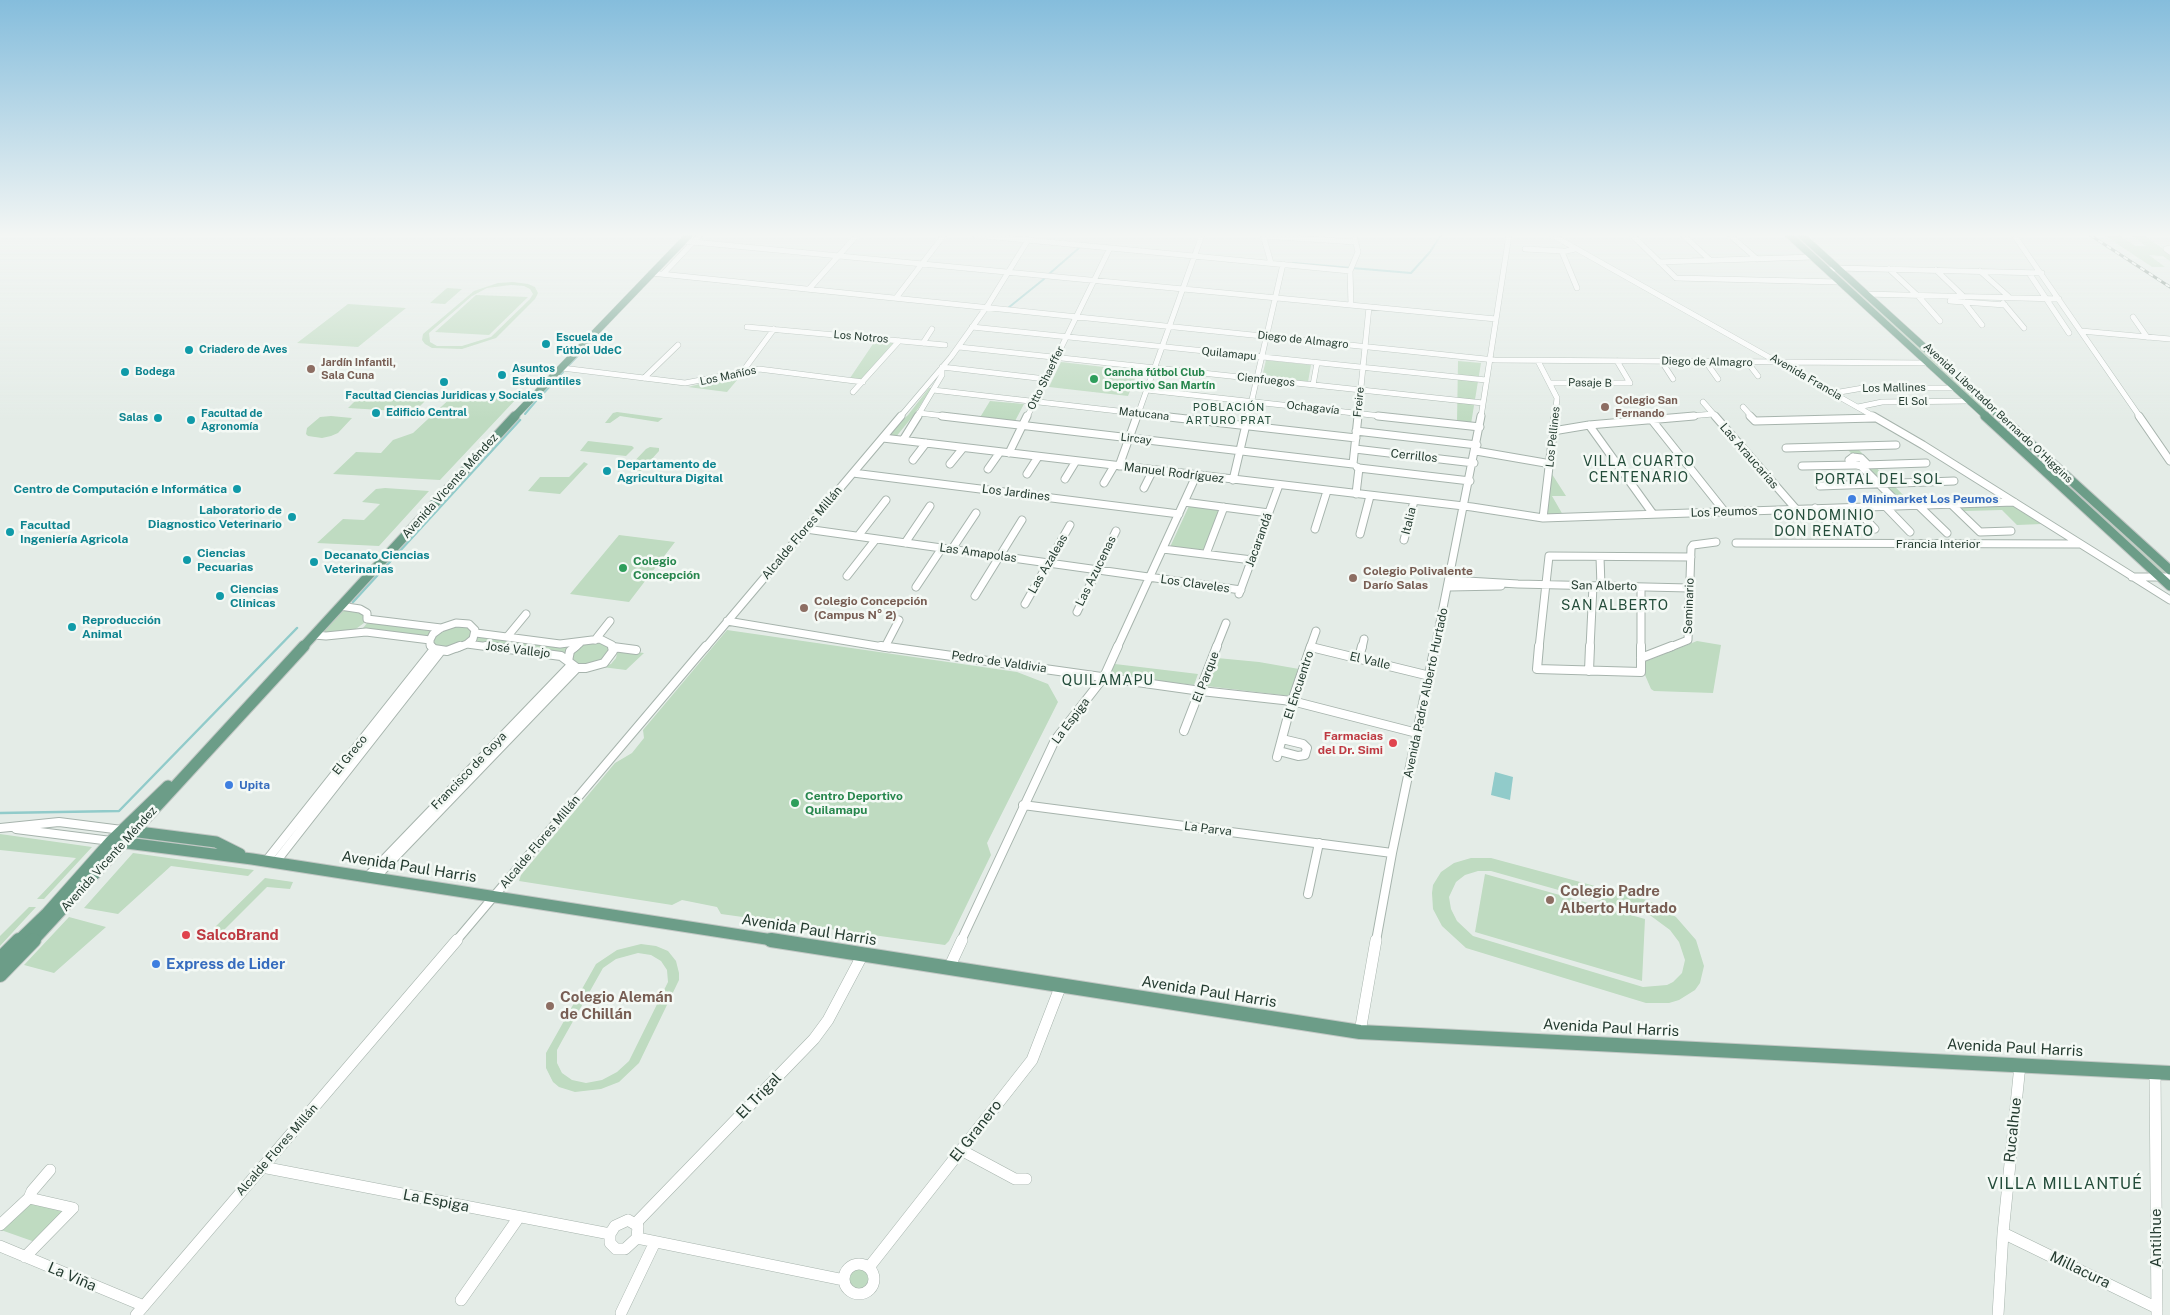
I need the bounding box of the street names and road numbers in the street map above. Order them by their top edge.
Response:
street label: Los Notros [833,328,889,346]
street label: Diego de Almagro [1257,329,1349,351]
street label: Avenida Libertador Bernardo O'Higgins [1921,340,2075,486]
street label: Otto Shaeffer [1025,344,1067,412]
street label: Quilamapu [1201,345,1257,363]
street label: Avenida Francia [1768,351,1844,403]
street label: Diego de Almagro [1661,355,1753,369]
street label: Los Mañíos [699,364,757,388]
street label: Cienfuegos [1236,370,1296,390]
street label: Pasaje B [1568,376,1612,390]
street label: Los Mallines [1862,381,1926,395]
street label: Freire [1351,386,1367,418]
street label: El Sol [1898,395,1928,409]
street label: Ochagavía [1286,399,1340,417]
street label: Matucana [1118,405,1170,423]
street label: Los Pellines [1543,406,1563,468]
street label: Las Araucarias [1717,420,1781,492]
street label: Avenida Vicente Méndez [399,431,501,541]
street label: Lircay [1120,431,1152,447]
street label: Cerrillos [1390,446,1438,466]
street label: Manuel Rodríguez [1123,460,1225,486]
street label: Los Jardines [981,482,1051,504]
street label: Alcalde Flores Millán [759,484,845,582]
street label: Los Peumos [1690,504,1758,520]
street label: Italia [1399,506,1419,536]
street label: Jacarandá [1243,511,1275,569]
street label: Las Azaleas [1025,532,1071,596]
street label: Las Azucenas [1073,534,1119,608]
street label: Francia Interior [1896,537,1980,551]
street label: Las Amapolas [938,540,1018,566]
street label: Los Claveles [1160,572,1230,596]
street label: San Alberto [1571,578,1637,594]
street label: Seminario [1681,578,1697,634]
street label: Avenida Padre Alberto Hurtado [1401,607,1451,779]
street label: José Vallejo [485,639,551,661]
street label: Pedro de Valdivia [950,648,1048,676]
street label: El Parque [1190,649,1222,705]
street label: El Encuentro [1281,649,1317,721]
street label: El Valle [1348,649,1392,673]
street label: La Espiga [1049,695,1093,747]
street label: Francisco de Goya [428,729,510,813]
street label: El Greco [330,732,370,778]
street label: Alcalde Flores Millán [497,793,583,891]
street label: Avenida Vicente Méndez [58,804,160,914]
street label: La Parva [1183,819,1233,839]
street label: Avenida Paul Harris [340,847,478,887]
street label: Avenida Paul Harris [740,910,878,950]
street label: Avenida Paul Harris [1140,972,1278,1012]
street label: Avenida Paul Harris [1542,1015,1680,1041]
street label: Avenida Paul Harris [1946,1035,2084,1061]
street label: El Trigal [733,1069,785,1123]
street label: El Granero [946,1096,1006,1166]
street label: Rucalhue [2001,1097,2025,1163]
street label: Alcalde Flores Millán [233,1101,321,1199]
street label: La Espiga [401,1186,471,1216]
street label: Antilhue [2147,1209,2165,1267]
street label: Millacura [2047,1248,2113,1292]
street label: La Viña [45,1259,99,1295]

